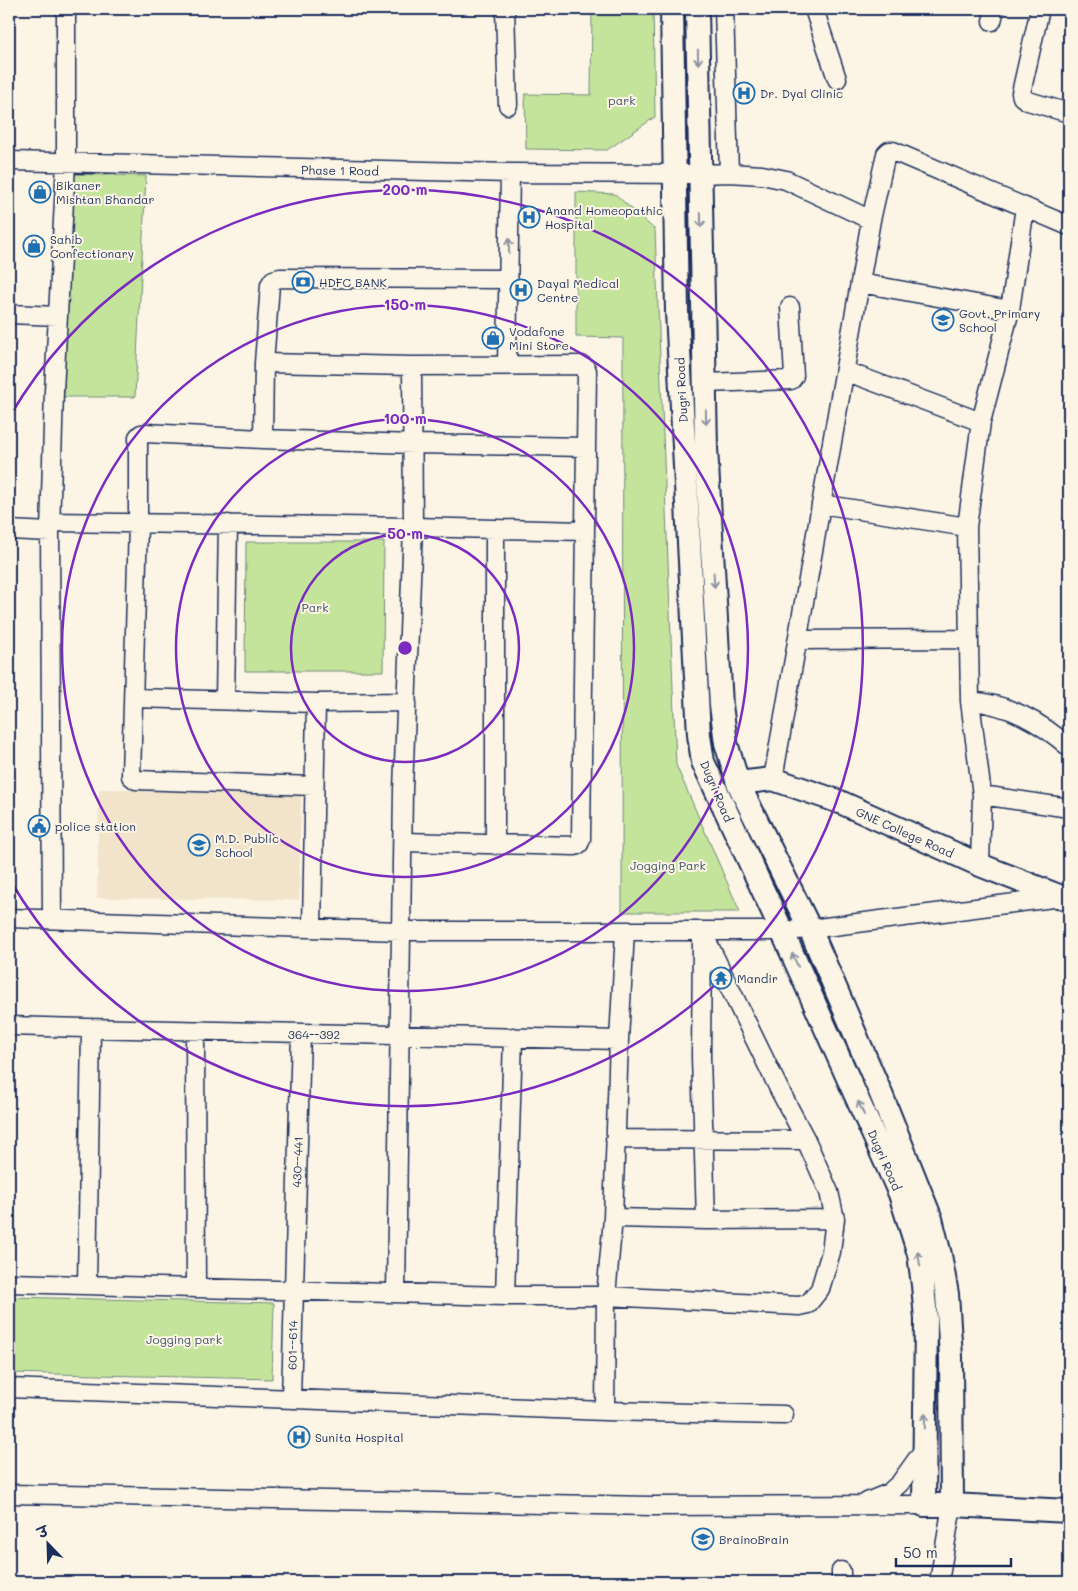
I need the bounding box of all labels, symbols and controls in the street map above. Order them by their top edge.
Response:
one-way arrow [694,49,703,65]
hospital icon: Dr. Dyal Clinic [732,81,756,105]
place label: Dr. Dyal Clinic [760,85,843,101]
park label: park [608,92,636,108]
street label: Phase 1 Road [301,161,379,179]
place label: Bikaner Mishtan Bhandar [56,177,155,207]
text: 200 m [383,179,428,199]
shop icon: Bikaner Mishtan Bhandar [28,180,52,204]
place label: Anand Homeopathic Hospital [545,202,663,232]
hospital icon: Anand Homeopathic Hospital [517,205,541,229]
one-way arrow [697,212,706,228]
place label: Sahib Confectionary [50,231,134,261]
shop icon: Sahib Confectionary [22,234,46,258]
one-way arrow [504,238,514,254]
bank icon: HDFC BANK [291,270,315,294]
place label: HDFC BANK [319,274,388,290]
place label: Dayal Medical Centre [537,275,619,305]
hospital icon: Dayal Medical Centre [509,278,533,302]
text: 150 m [384,294,426,314]
place label: Govt. Primary School [959,305,1040,335]
school or university icon: Govt. Primary School [931,308,955,332]
place label: Vodafone Mini Store [509,323,569,353]
shop icon: Vodafone Mini Store [481,326,505,350]
street label: Dugri Road [671,357,691,423]
text: 100 m [383,408,427,428]
one-way arrow [701,409,711,425]
text: 50 m [387,523,423,543]
one-way arrow [709,571,718,587]
park label: Park [301,599,329,615]
centre of rings [396,639,414,657]
street label: Dugri Road [697,758,737,824]
street label: GNE College Road [853,803,957,861]
public building icon: police station [27,814,51,838]
place label: police station [55,818,136,834]
place label: M.D. Public School [215,830,279,860]
school or university icon: M.D. Public School [187,833,211,857]
park label: Jogging Park [630,857,706,873]
one-way arrow [790,953,800,968]
temple icon: Mandir [709,966,733,990]
place label: Mandir [737,970,778,986]
street label: 364--392 [288,1026,340,1042]
one-way arrow [856,1101,866,1116]
street label: Dugri Road [864,1127,906,1193]
street label: 430--441 [288,1136,306,1188]
one-way arrow [914,1252,924,1268]
street label: 601--614 [284,1320,300,1370]
park label: Jogging park [146,1331,222,1347]
one-way arrow [920,1414,930,1430]
hospital icon: Sunita Hospital [287,1425,311,1449]
place label: Sunita Hospital [315,1429,404,1445]
north arrow [22,1518,72,1568]
text: उ [33,1520,52,1543]
school or university icon: BrainoBrain [691,1527,715,1551]
place label: BrainoBrain [719,1531,789,1547]
scale bar [896,1536,1010,1568]
text: 50 m [903,1542,938,1562]

